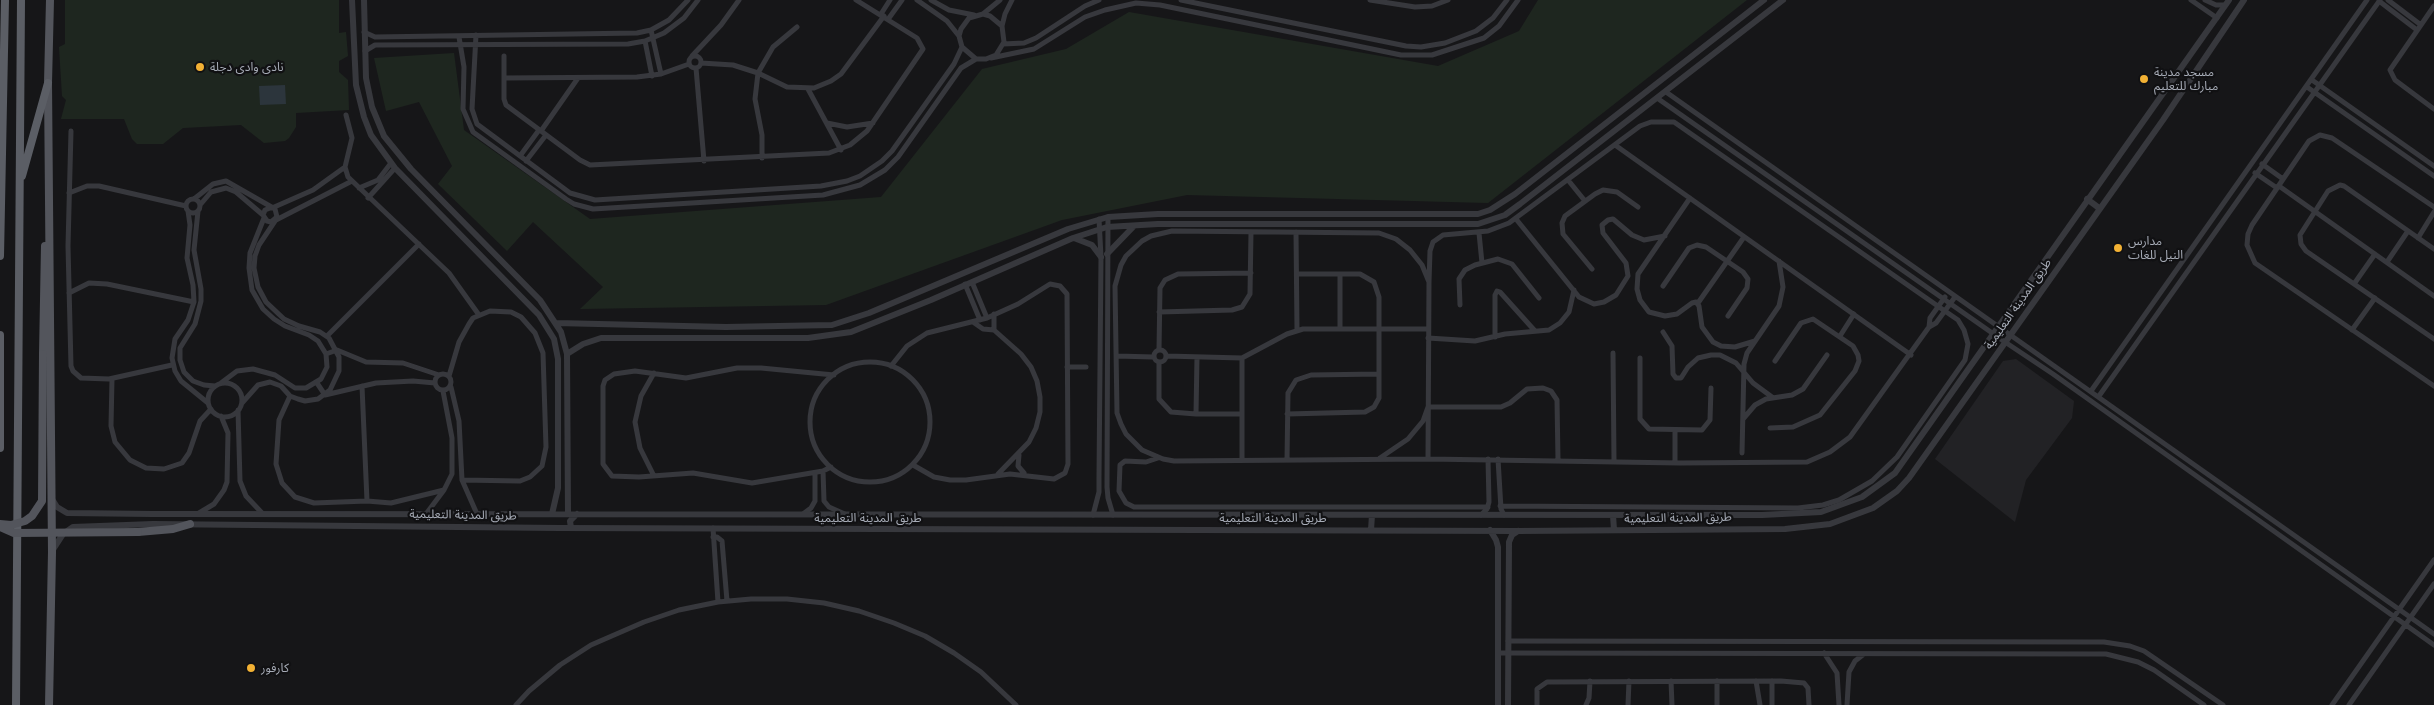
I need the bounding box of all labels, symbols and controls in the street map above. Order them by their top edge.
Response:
place label: نادى وادى دجلة [210,60,284,74]
marker: نادى وادى دجلة [194,61,206,73]
place label: مسجد مدينة مبارك للتعليم [2154,65,2218,93]
marker: مسجد مدينة مبارك للتعليم [2138,73,2150,85]
place label: مدارس النيل للغات [2128,234,2183,262]
marker: مدارس النيل للغات [2112,242,2124,254]
street label: طريق المدينة التعليمية [1981,256,2055,352]
street label: طريق المدينة التعليمية [409,507,517,523]
street label: طريق المدينة التعليمية [1624,510,1732,526]
street label: طريق المدينة التعليمية [814,511,922,525]
street label: طريق المدينة التعليمية [1219,511,1327,525]
place label: كارفور [261,661,289,675]
marker: كارفور [245,662,257,674]

